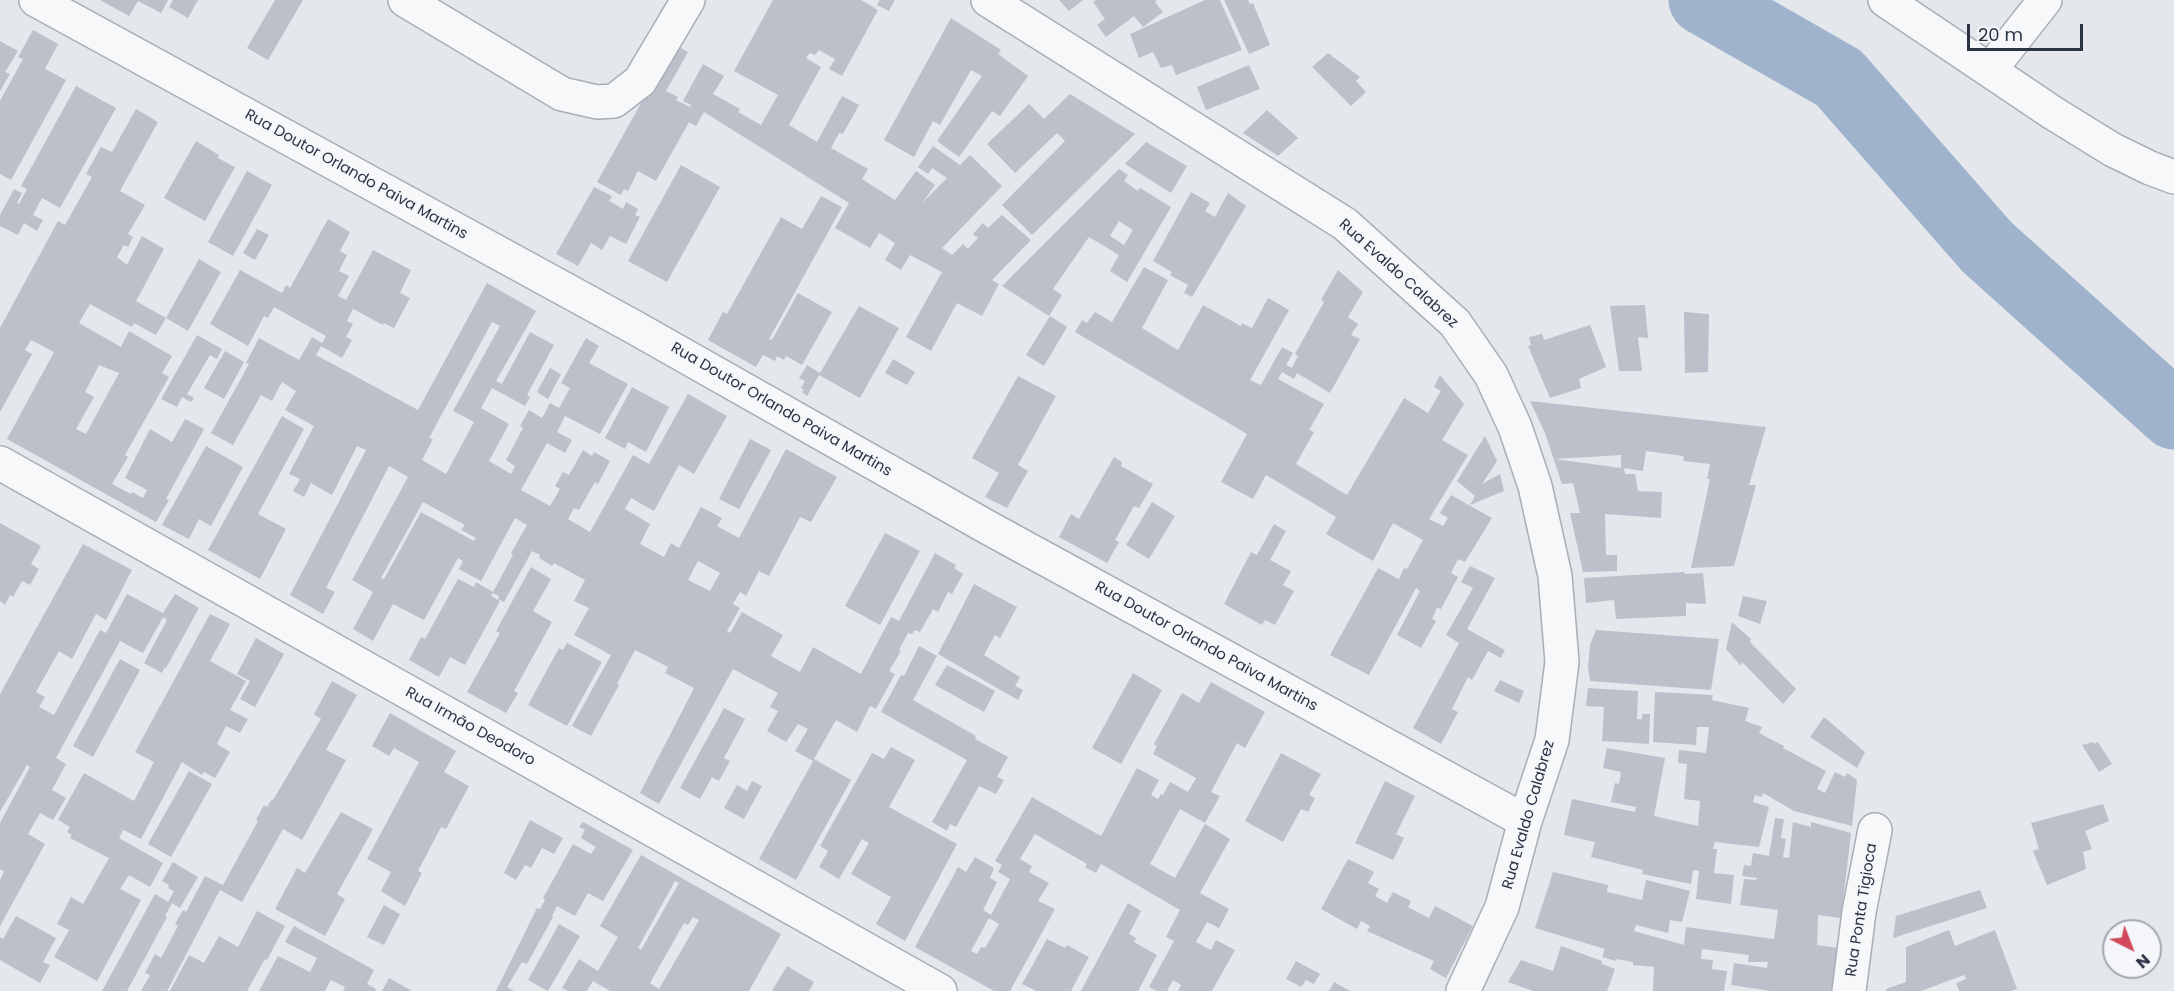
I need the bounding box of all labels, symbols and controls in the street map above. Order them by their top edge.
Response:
scale bar [1970,12,2086,50]
text: 20 m [1978,22,2023,47]
street label: Rua Doutor Orlando Paiva Martins [241,106,471,244]
street label: Rua Evaldo Calabrez [1335,216,1461,332]
street label: Rua Doutor Orlando Paiva Martins [667,339,895,481]
street label: Rua Doutor Orlando Paiva Martins [1091,578,1321,716]
street label: Rua Irmão Deodoro [402,684,538,770]
street label: Rua Evaldo Calabrez [1499,739,1559,891]
street label: Rua Ponta Tigioca [1843,842,1881,978]
north arrow [2102,919,2162,979]
text: N [2131,949,2155,974]

